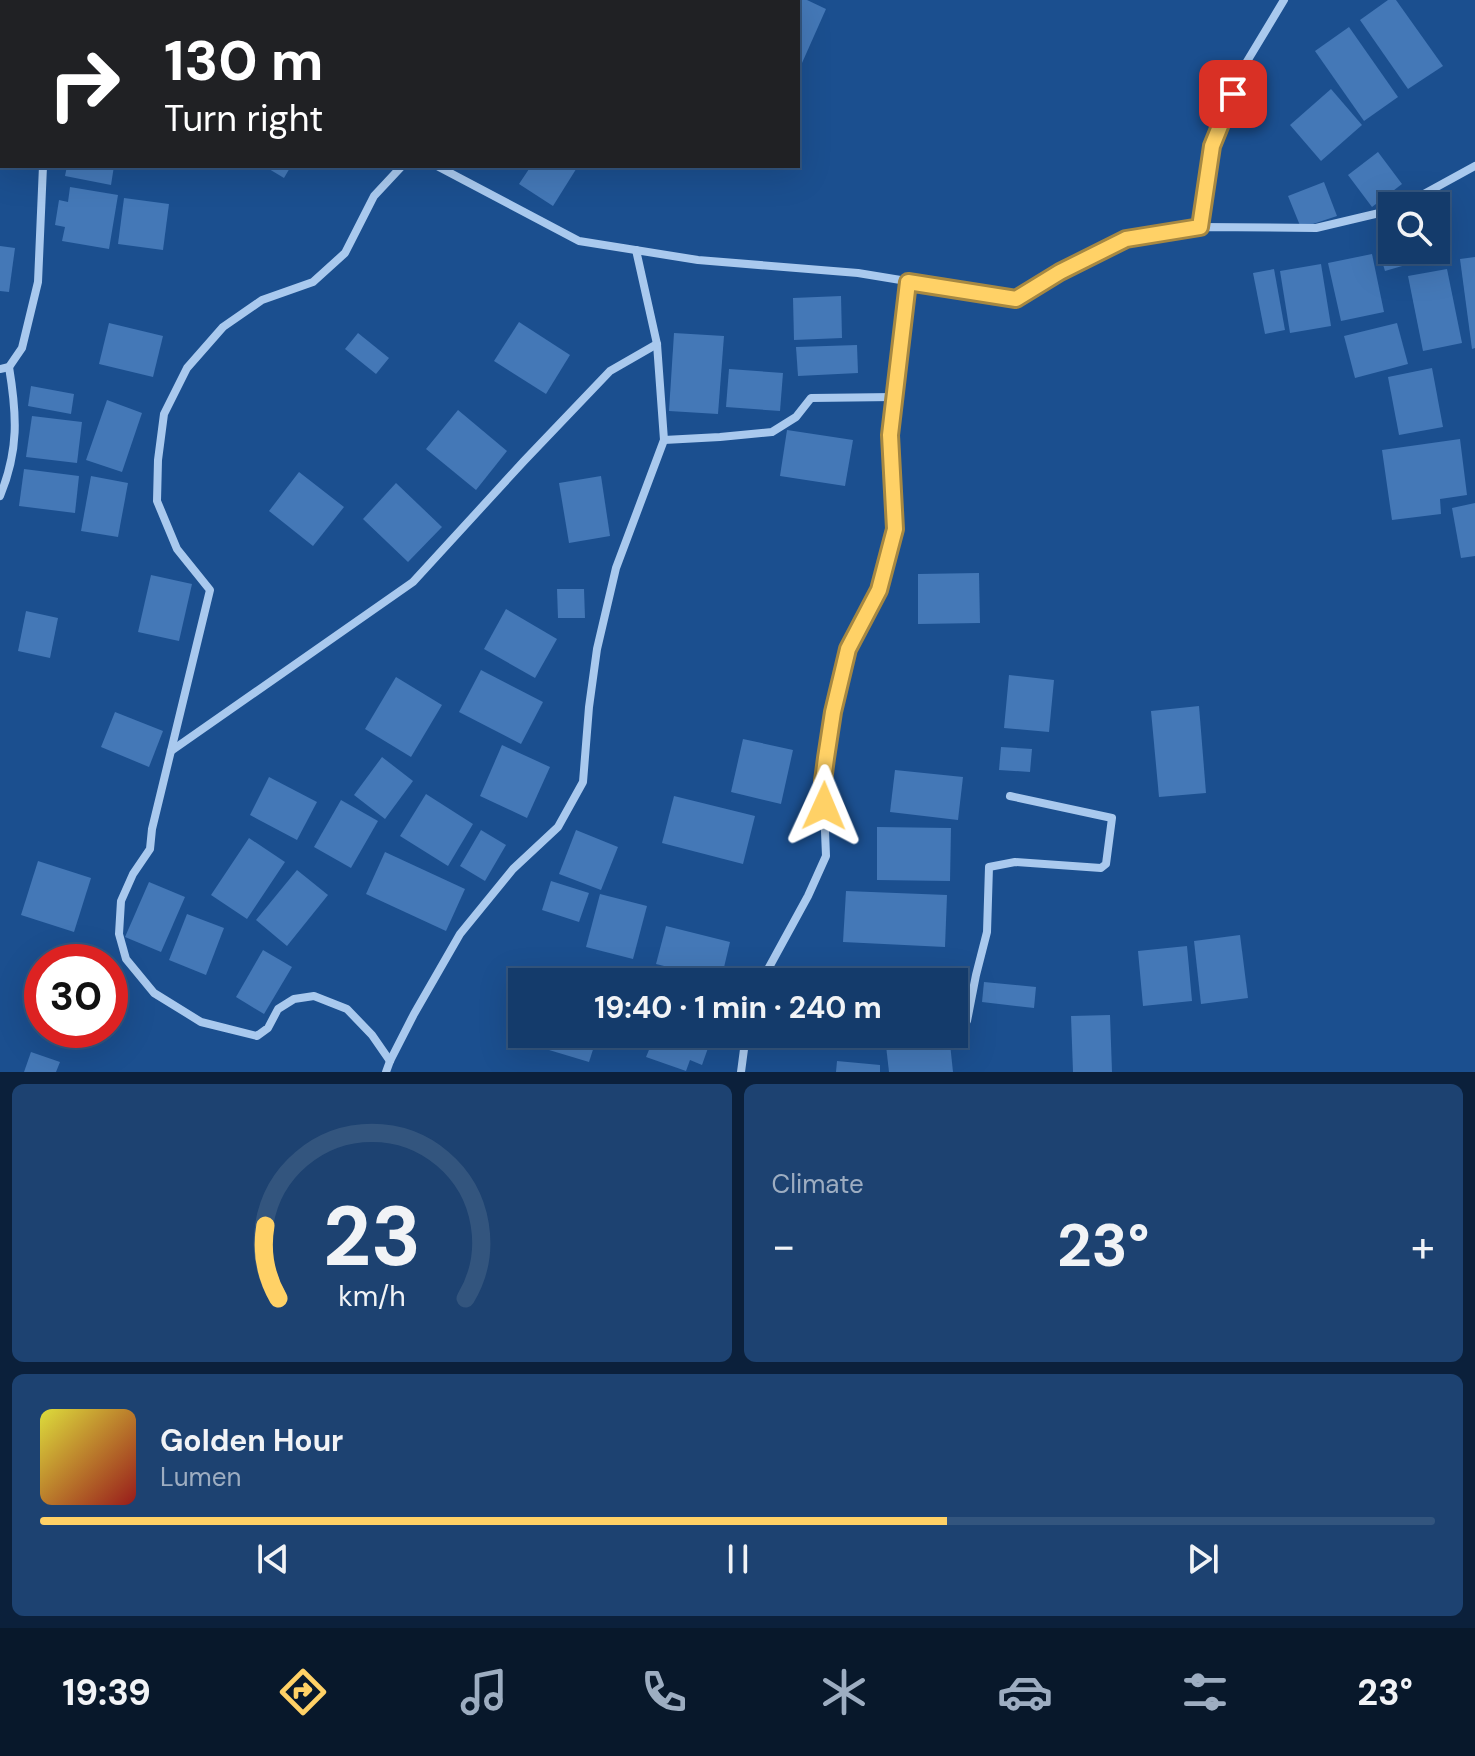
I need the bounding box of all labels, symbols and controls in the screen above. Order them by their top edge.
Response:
text: 130 m [164,24,323,97]
icon: right [32,32,136,136]
pin [1199,60,1267,128]
icon: arrive [1211,72,1255,116]
text: Turn right [164,95,323,142]
map controls [1378,192,1450,264]
button: search [1378,192,1450,264]
position arrow [782,764,866,848]
speed limit sign: 30 [24,944,128,1048]
text: 19:40 · 1 min · 240 m [594,988,882,1027]
text: Climate [772,1167,864,1201]
text: 23 [323,1182,421,1291]
text: 23° [1057,1206,1150,1285]
text: − [772,1217,796,1275]
text: + [1411,1217,1435,1275]
text: km/h [338,1278,406,1315]
text: Golden Hour [160,1421,343,1460]
text: Lumen [160,1460,241,1494]
icon: previous [251,1537,295,1581]
icon: pause [716,1537,760,1581]
icon: next [1181,1537,1225,1581]
icon: directions [275,1664,331,1720]
icon: music [456,1664,512,1720]
icon: phone [636,1664,692,1720]
icon: climate [816,1664,872,1720]
icon: car [997,1664,1053,1720]
icon: filters [1177,1664,1233,1720]
text: 19:39 [62,1669,151,1716]
text: 23° [1357,1669,1413,1716]

